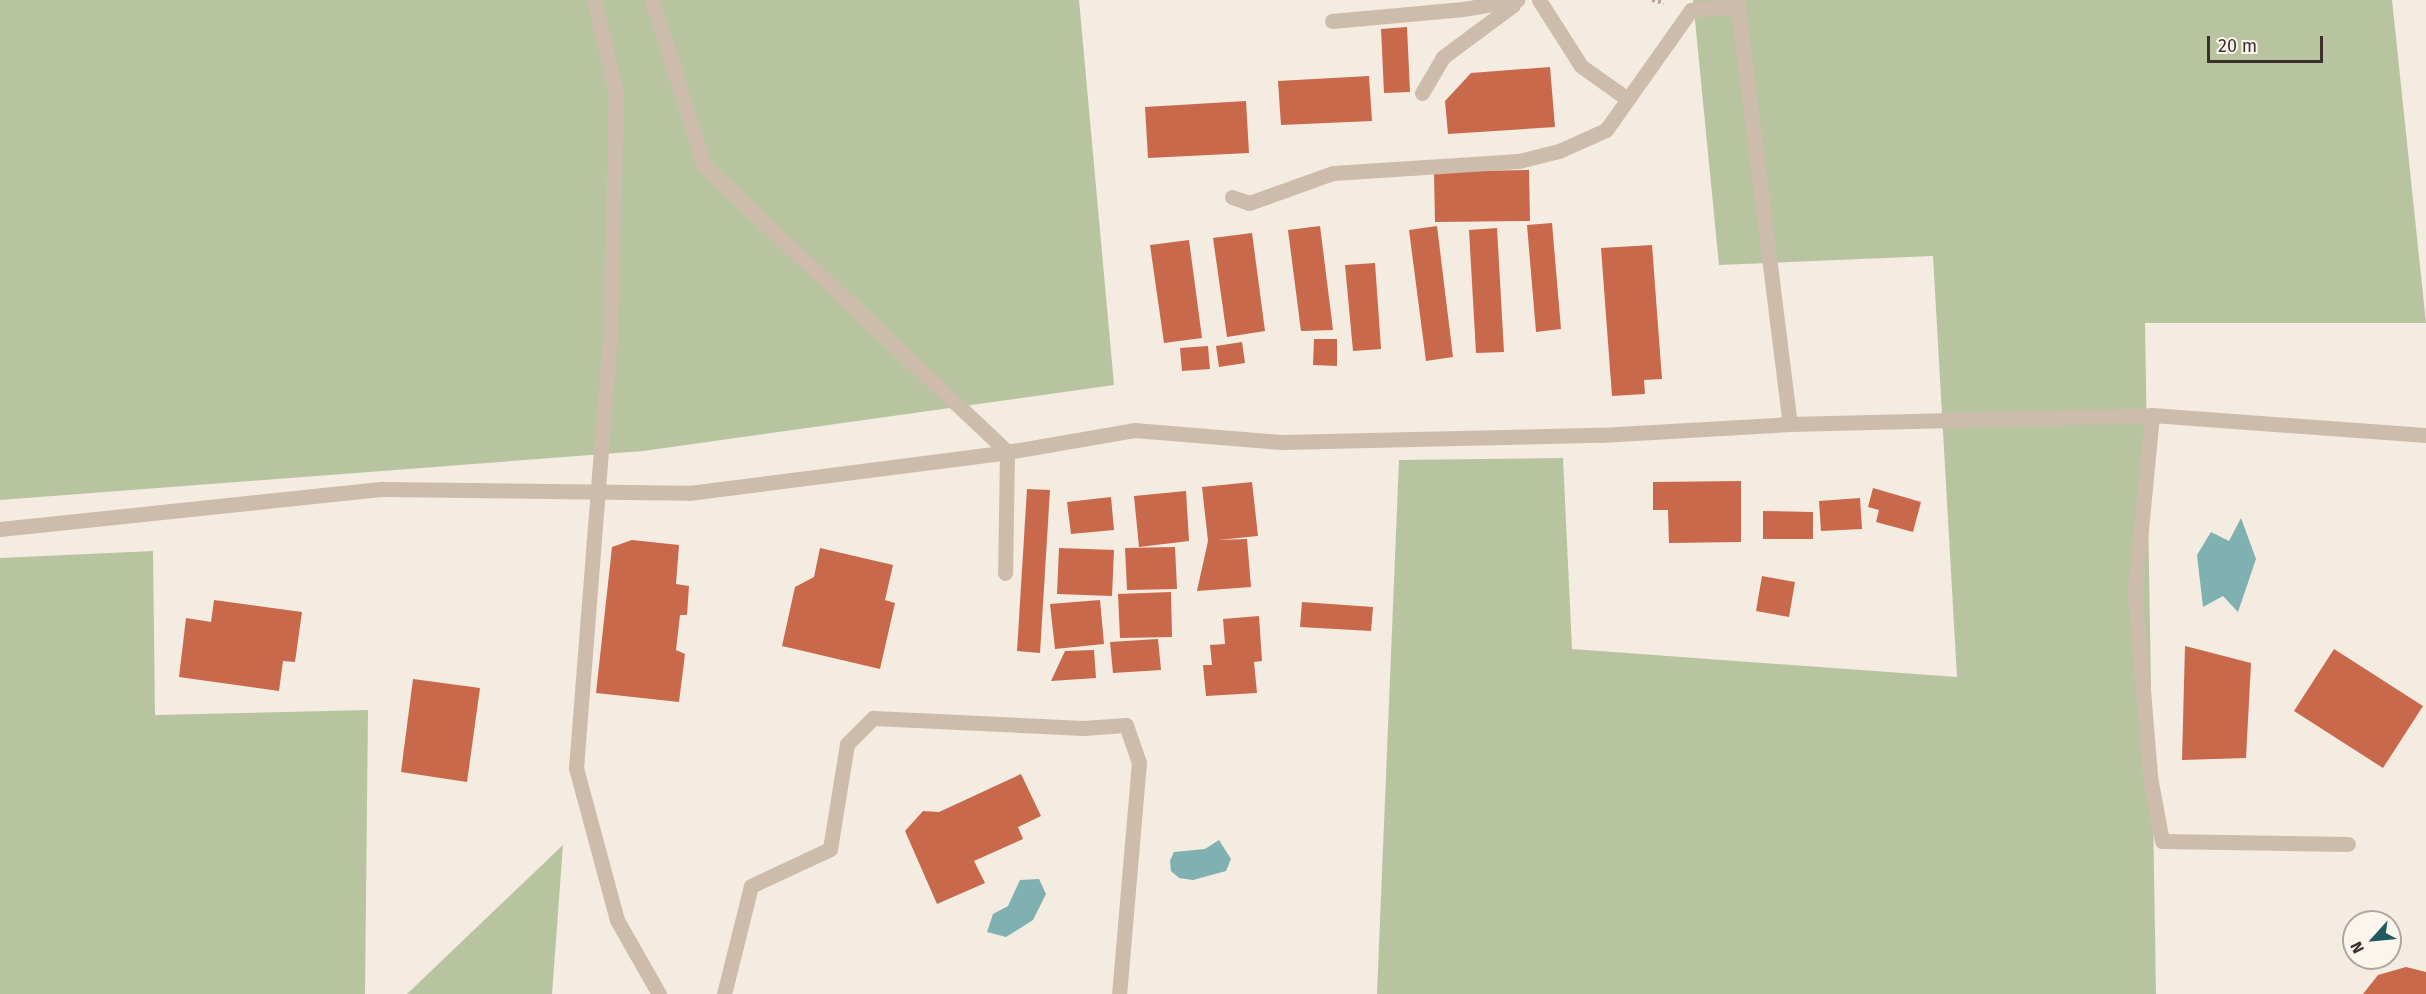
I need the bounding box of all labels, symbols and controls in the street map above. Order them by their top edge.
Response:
scale bar [2210,24,2326,62]
text: 20 m [2218,35,2257,57]
north arrow [2342,910,2402,970]
text: N [2346,938,2368,957]

